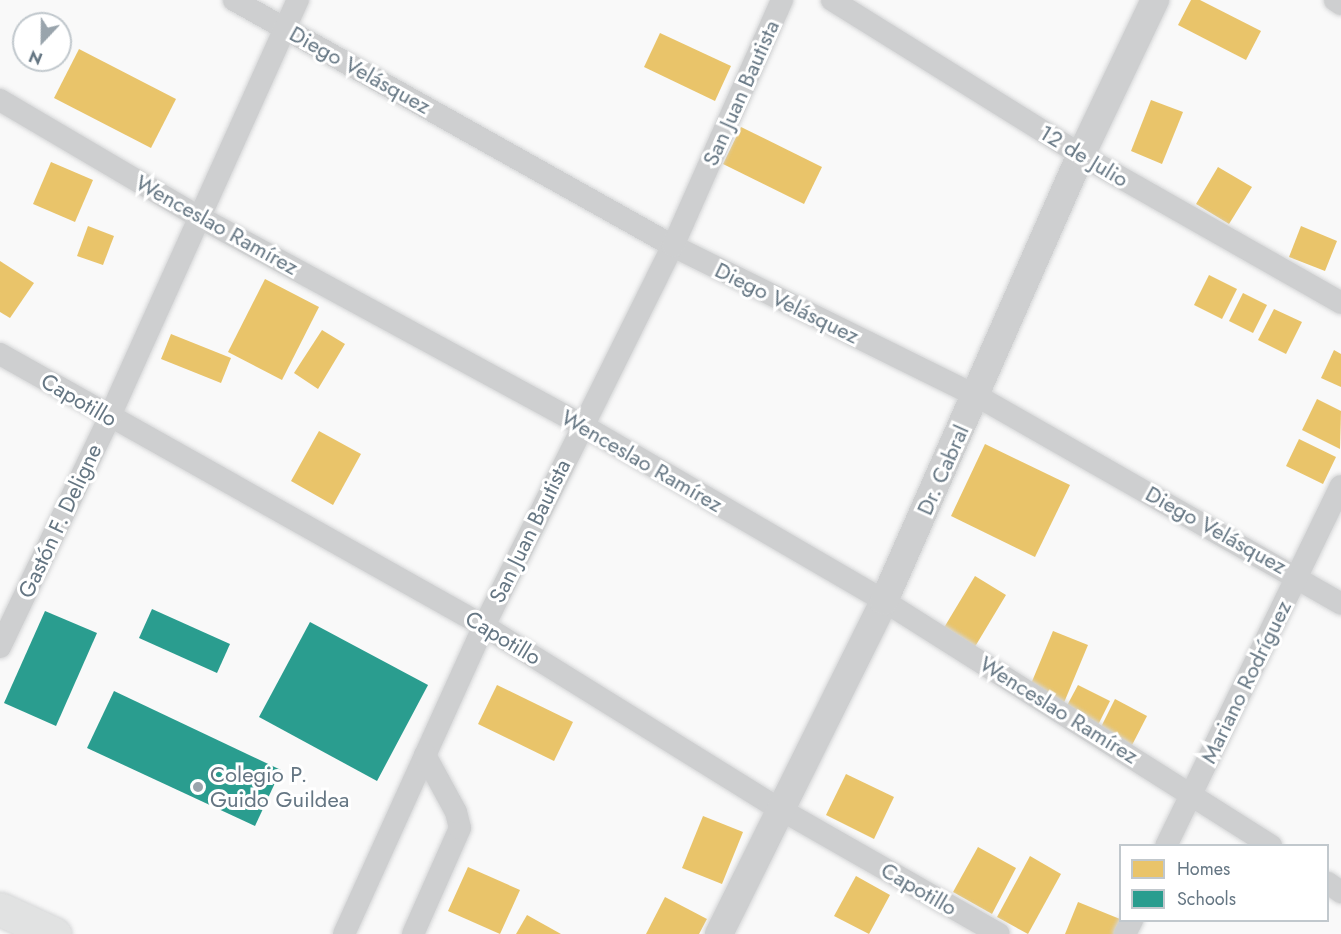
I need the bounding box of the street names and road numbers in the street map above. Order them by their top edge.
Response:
street label: San Juan Bautista [697,16,785,170]
street label: Diego Velásquez [285,20,435,120]
street label: 12 de Julio [1035,119,1133,193]
street label: Wenceslao Ramírez [131,169,303,281]
street label: Diego Velásquez [711,257,863,349]
street label: Capotillo [36,368,122,432]
street label: Wenceslao Ramírez [557,404,727,518]
street label: Dr. Cabral [911,421,975,519]
street label: Gastón F. Deligne [13,440,107,602]
street label: San Juan Bautista [484,455,576,607]
street label: Diego Velásquez [1141,480,1291,580]
street label: Mariano Rodríguez [1195,596,1297,768]
street label: Capotillo [460,605,546,671]
street label: Wenceslao Ramírez [975,651,1143,769]
street label: Capotillo [876,857,962,921]

